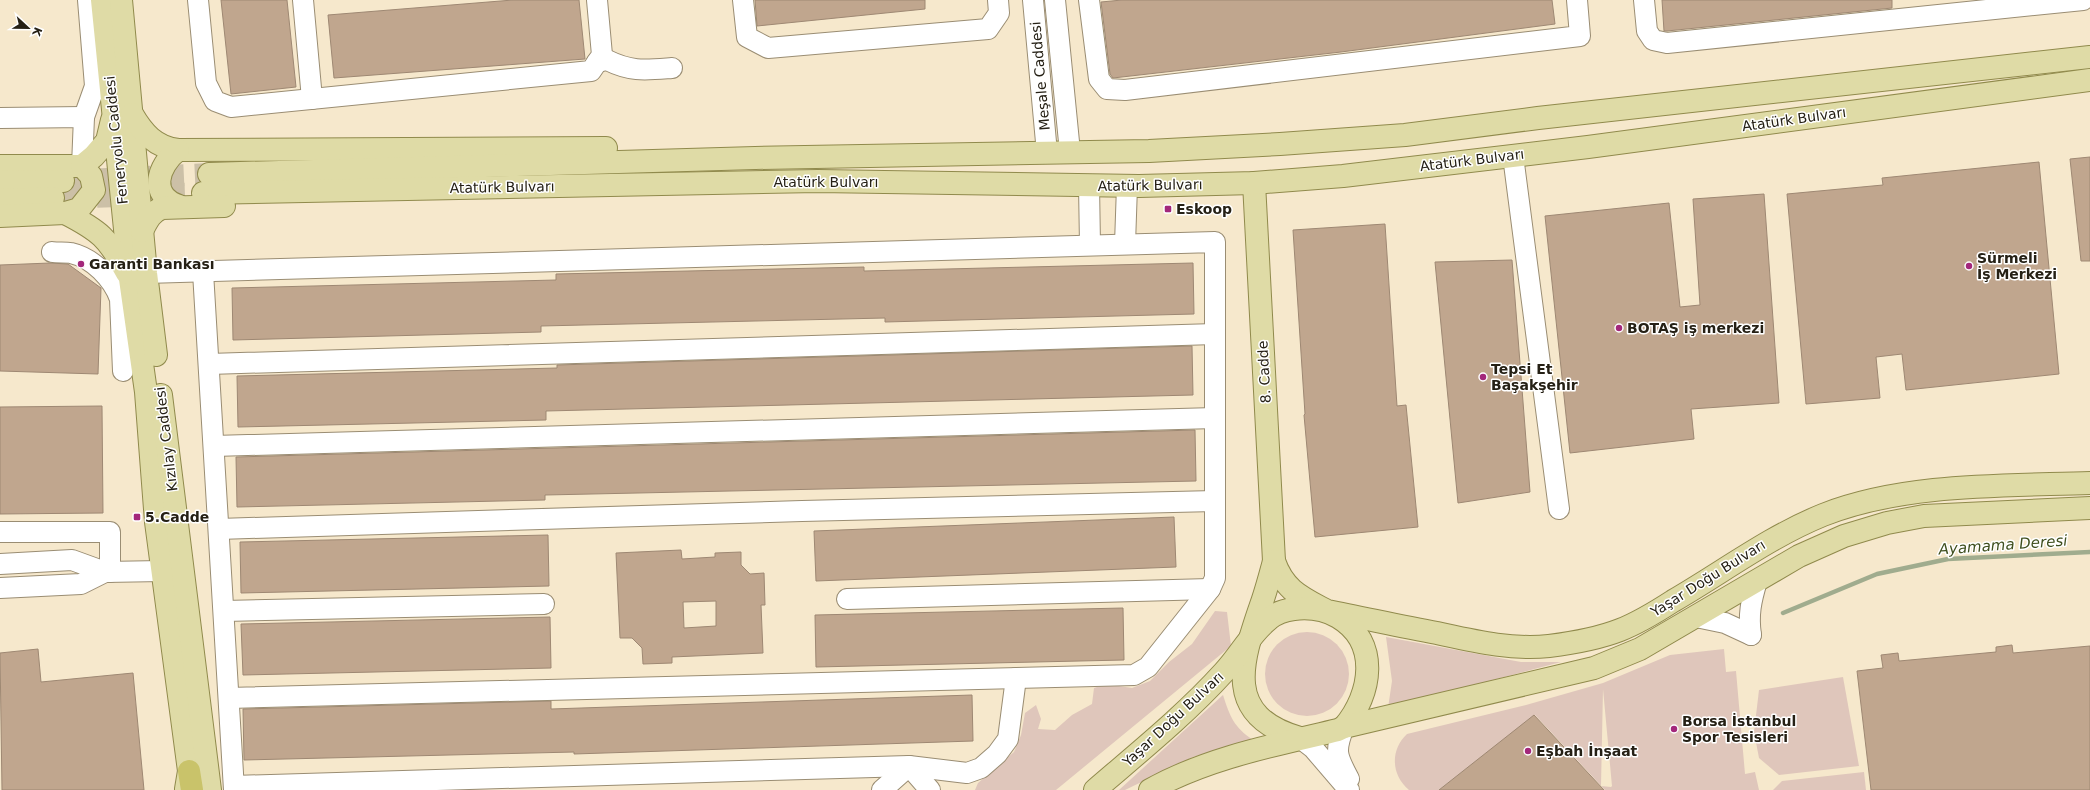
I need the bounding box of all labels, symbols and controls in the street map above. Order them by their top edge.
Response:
north arrow [8,8,48,48]
street label: Meşale Caddesi [1027,21,1053,131]
text: K [29,25,44,38]
street label: Feneryolu Caddesi [101,75,131,205]
street label: Atatürk Bulvarı [1741,104,1847,134]
street label: Atatürk Bulvarı [1419,146,1525,174]
street label: Atatürk Bulvarı [774,174,878,190]
street label: Atatürk Bulvarı [1097,176,1203,194]
street label: Atatürk Bulvarı [449,178,555,196]
place label: Eskoop [1176,201,1232,217]
marker: Eskoop [1163,204,1173,214]
place label: Sürmeli İş Merkezi [1977,250,2057,282]
place label: Garanti Bankası [89,256,215,272]
marker: Garanti Bankası [76,259,86,269]
marker: Sürmeli İş Merkezi [1964,261,1974,271]
place label: BOTAŞ iş merkezi [1627,320,1764,336]
marker: BOTAŞ iş merkezi [1614,323,1624,333]
street label: 8. Cadde [1254,340,1274,404]
place label: Tepsi Et Başakşehir [1491,361,1578,393]
marker: Tepsi Et Başakşehir [1478,372,1488,382]
street label: Kızılay Caddesi [152,386,180,492]
place label: 5.Cadde [145,509,209,525]
marker: 5.Cadde [132,512,142,522]
water label: Ayamama Deresi [1937,531,2069,559]
street label: Yaşar Doğu Bulvarı [1647,536,1768,620]
street label: Yaşar Doğu Bulvarı [1119,668,1227,770]
place label: Borsa İstanbul Spor Tesisleri [1682,713,1796,745]
marker: Borsa İstanbul Spor Tesisleri [1669,724,1679,734]
place label: Eşbah İnşaat [1536,743,1638,759]
marker: Eşbah İnşaat [1523,746,1533,756]

